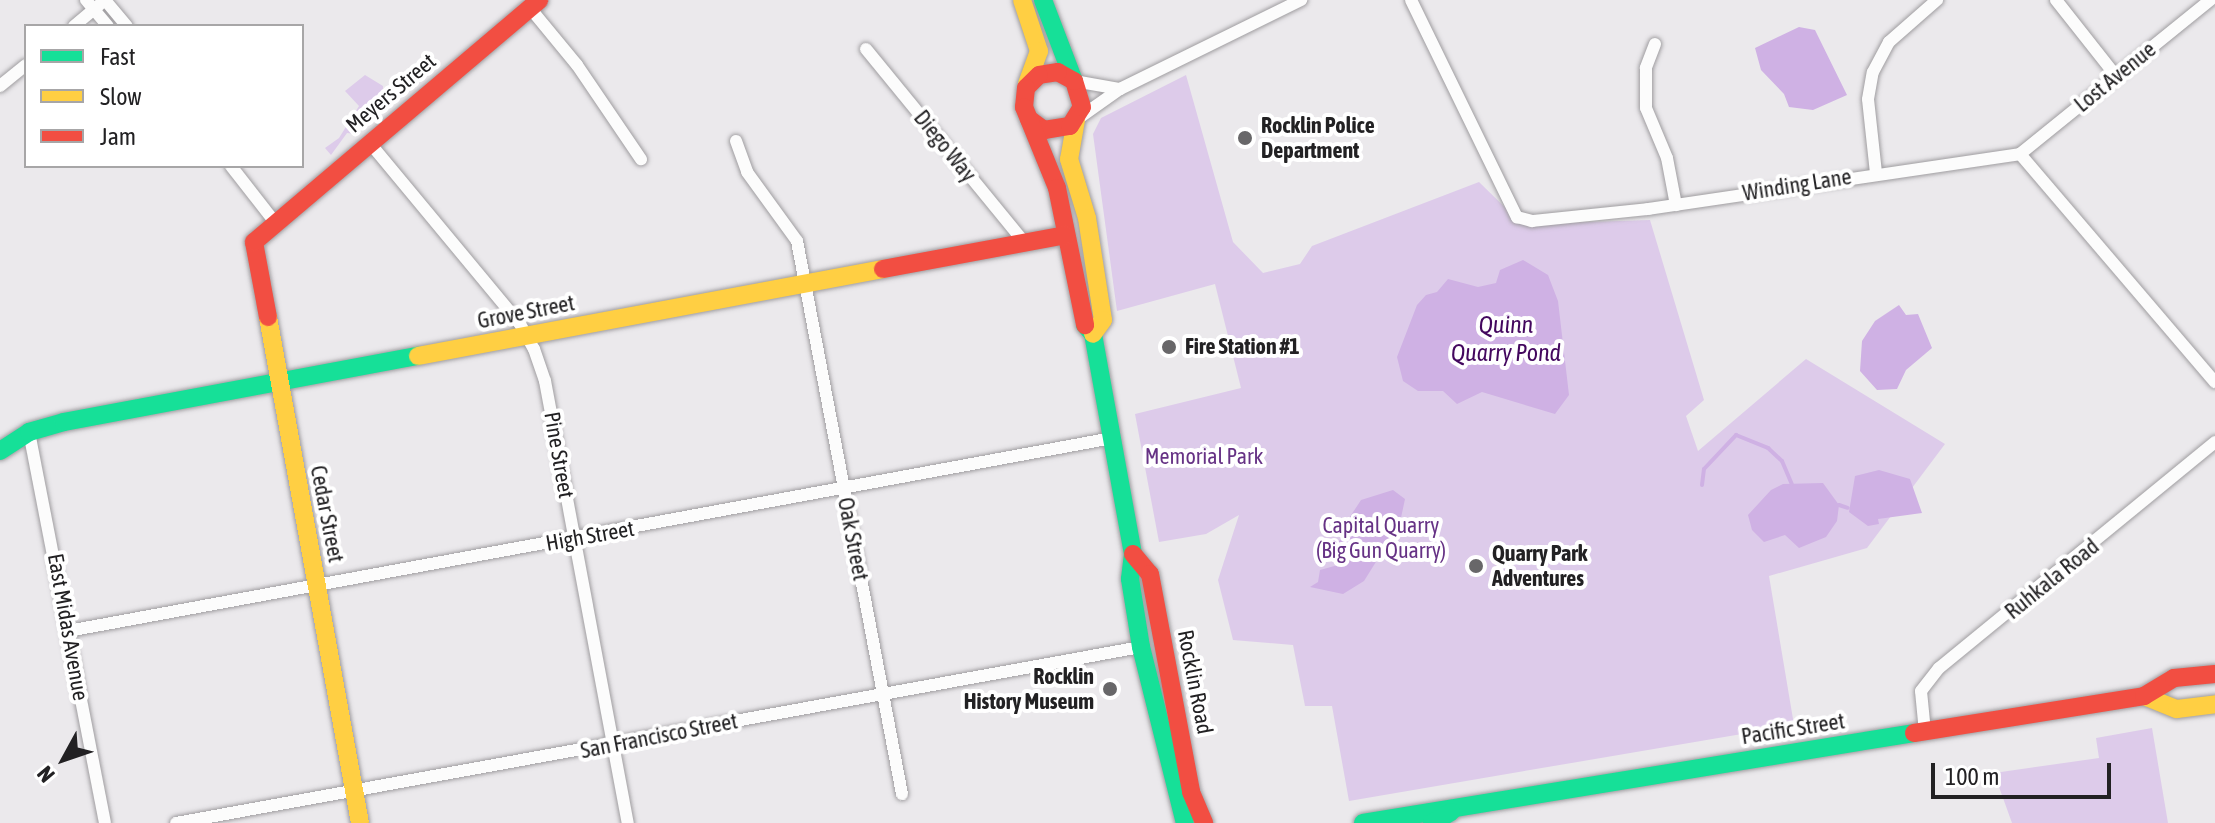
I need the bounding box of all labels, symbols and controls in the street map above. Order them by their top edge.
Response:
legend [24,24,304,168]
street label: Lost Avenue [2069,36,2161,118]
text: Fast [100,43,136,70]
street label: Meyers Street [341,48,441,138]
text: Slow [100,83,142,110]
street label: Diego Way [908,105,982,187]
place label: Rocklin Police Department [1261,112,1375,164]
text: Jam [100,123,136,150]
marker: Rocklin Police Department [1236,129,1254,147]
street label: Winding Lane [1741,163,1853,207]
street label: Grove Street [475,290,577,334]
water label: Quinn Quarry Pond [1451,311,1561,367]
place label: Fire Station #1 [1185,334,1300,360]
marker: Fire Station #1 [1160,338,1178,356]
street label: Pine Street [538,410,580,500]
park label: Memorial Park [1145,444,1263,470]
street label: Cedar Street [305,463,349,565]
street label: Oak Street [832,495,874,583]
park label: Capital Quarry (Big Gun Quarry) [1316,512,1446,564]
street label: High Street [544,515,636,557]
street label: Ruhkala Road [2000,533,2104,625]
place label: Quarry Park Adventures [1492,540,1588,592]
street label: East Midas Avenue [42,551,94,703]
marker: Quarry Park Adventures [1467,557,1485,575]
street label: Rocklin Road [1172,628,1218,736]
place label: Rocklin History Museum [964,663,1094,714]
marker: Rocklin History Museum [1101,680,1119,698]
street label: San Francisco Street [578,708,740,764]
street label: Pacific Street [1739,708,1847,750]
north arrow [24,719,104,799]
scale bar [1935,747,2115,797]
text: N [31,761,60,788]
text: 100 m [1945,763,1999,790]

